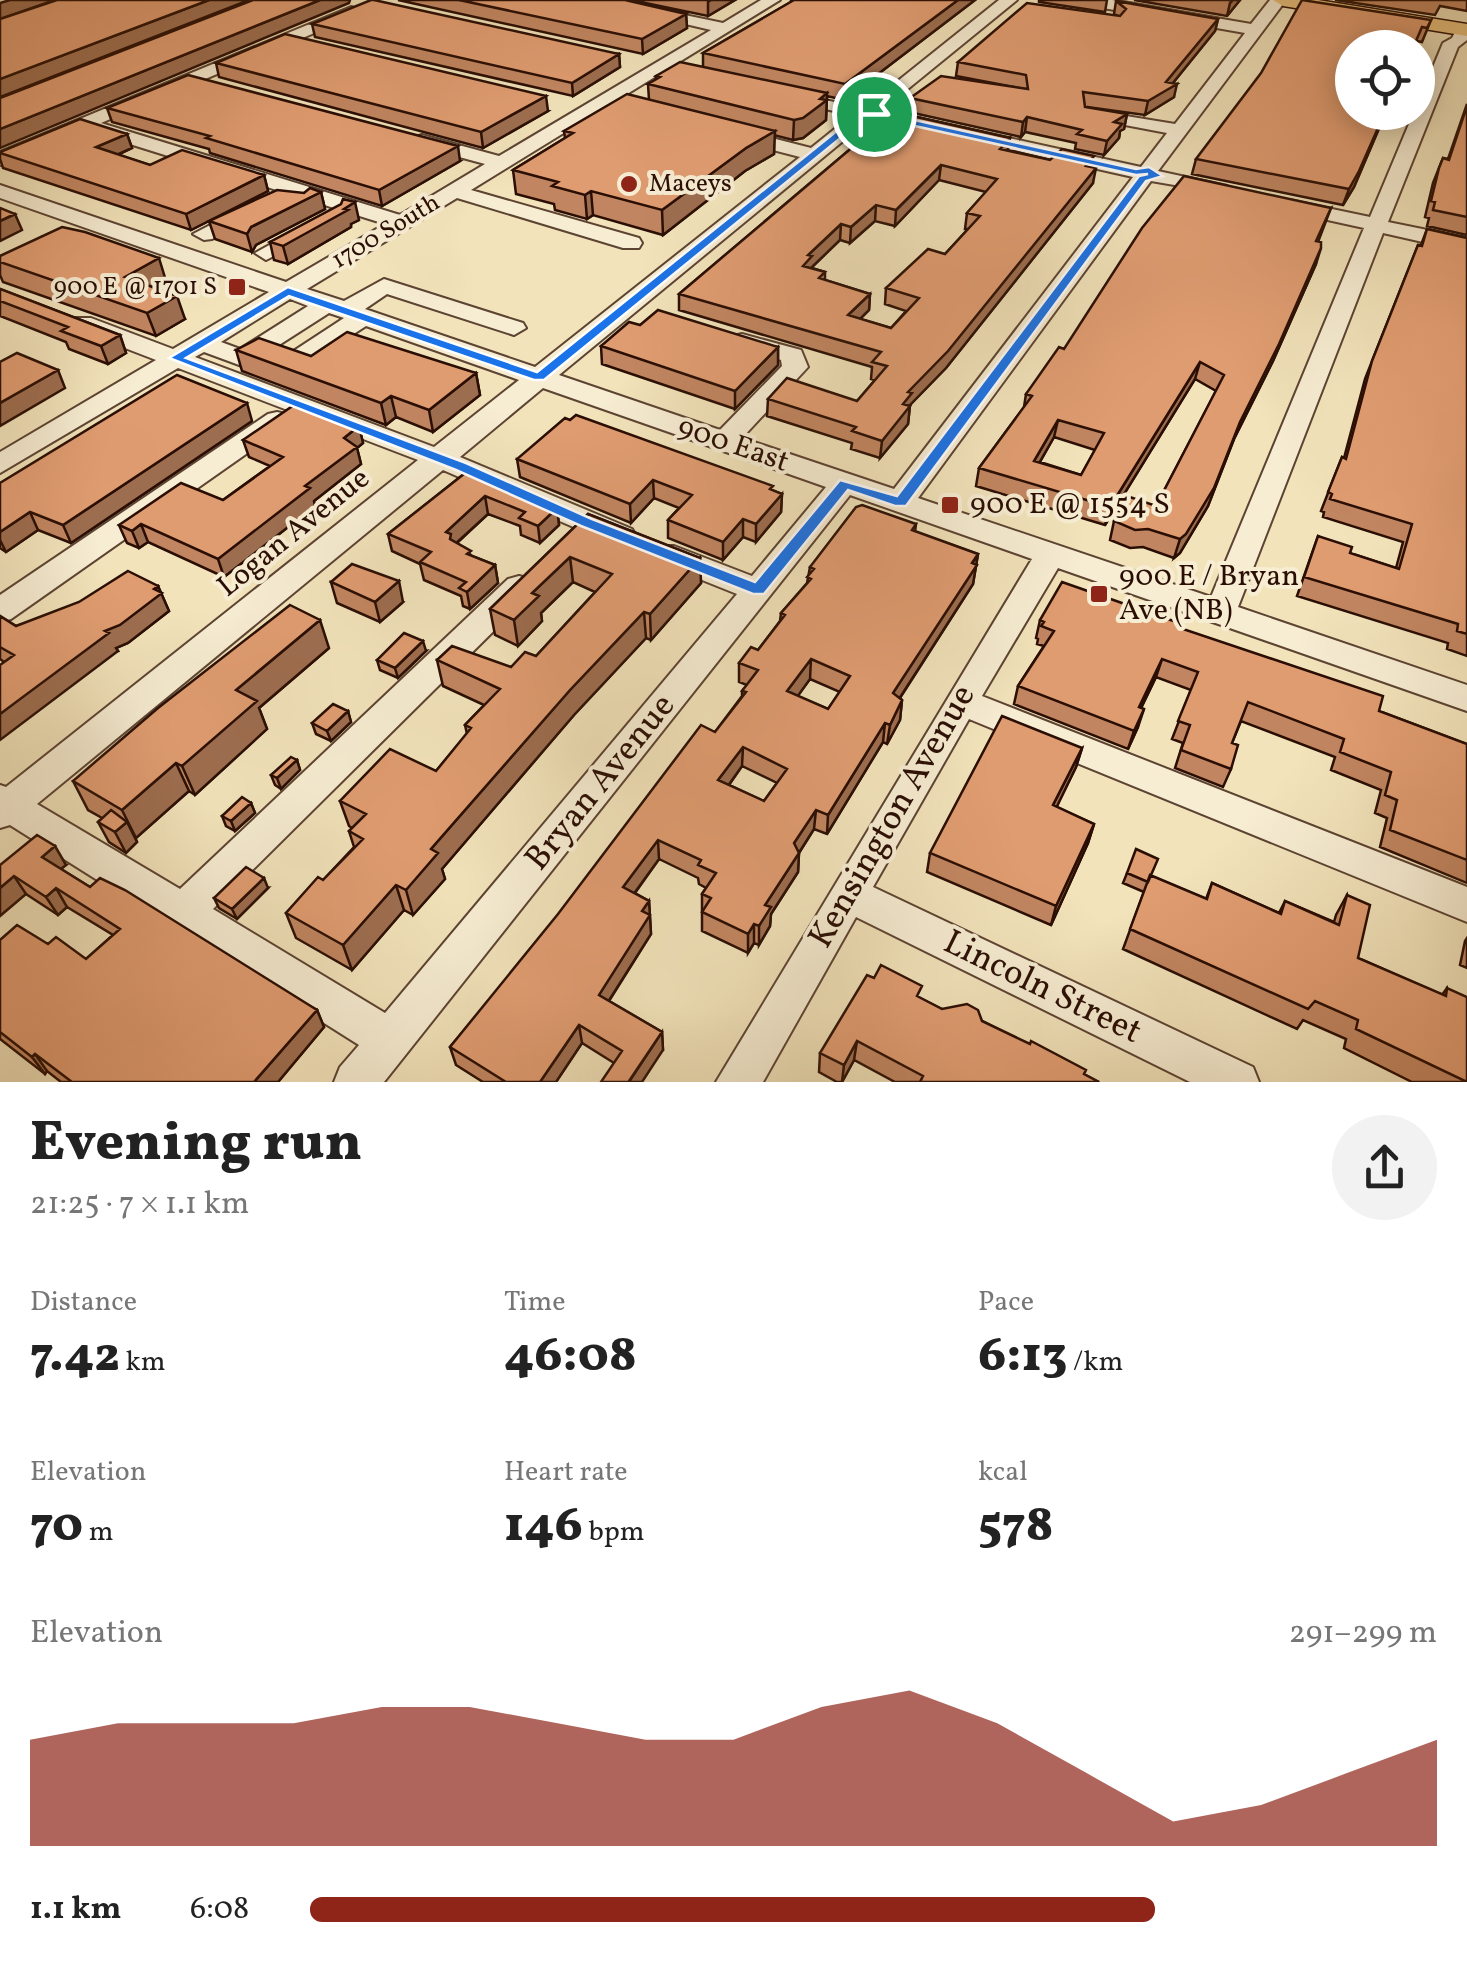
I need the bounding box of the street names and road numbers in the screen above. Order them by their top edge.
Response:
street label: 1700 South [325,186,447,278]
street label: 900 East [672,406,794,484]
street label: Logan Avenue [209,458,379,608]
street label: Kensington Avenue [798,676,988,958]
street label: Bryan Avenue [515,684,687,882]
street label: Lincoln Street [935,919,1149,1057]

